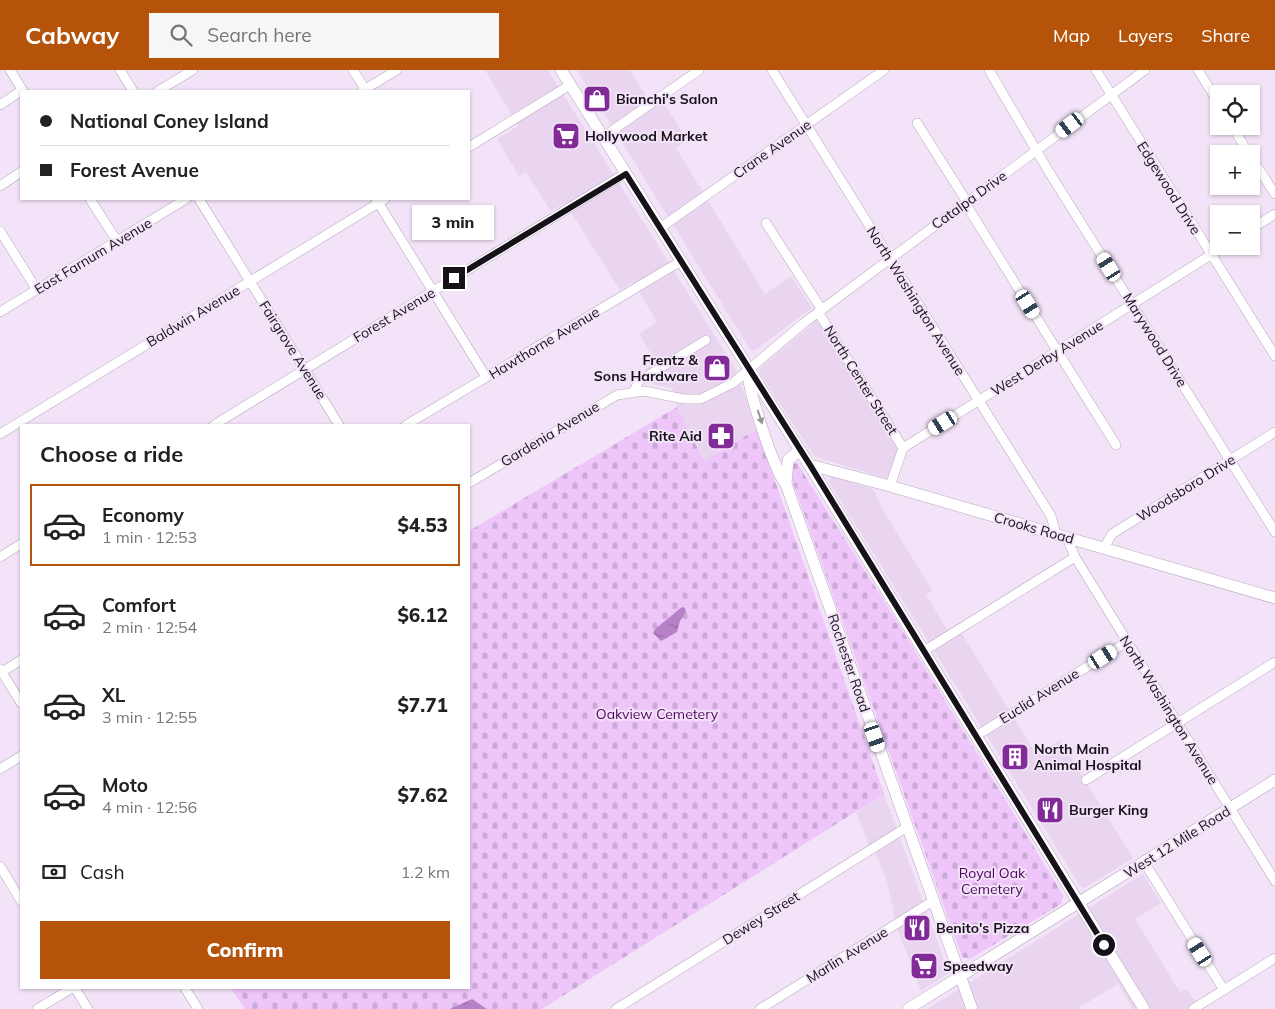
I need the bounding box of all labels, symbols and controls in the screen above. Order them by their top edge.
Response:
search box [149,13,499,58]
text: Cabway [25,20,119,50]
icon: search [167,21,195,49]
text: Search here [207,23,312,47]
text: Map [1053,24,1090,47]
text: Layers [1118,24,1173,47]
text: Share [1201,24,1250,47]
shop icon: Bianchi's Salon [582,84,612,114]
map controls [1210,85,1260,255]
button: locate [1210,85,1260,135]
place label: Bianchi's Salon [616,90,718,108]
text: National Coney Island [70,109,269,133]
car [1053,110,1086,140]
street label: Crane Avenue [729,115,815,183]
supermarket icon: Hollywood Market [551,121,581,151]
place label: Hollywood Market [585,127,708,145]
street label: Edgewood Drive [1133,138,1205,238]
button: + [1210,145,1260,195]
text: Forest Avenue [70,158,199,182]
street label: Catalpa Drive [928,167,1010,233]
button: − [1210,205,1260,255]
callout: 3 min [413,206,495,240]
text: 3 min [432,212,474,232]
street label: East Farnum Avenue [31,214,155,298]
street label: North Washington Avenue [863,223,969,379]
car [1094,250,1123,284]
route end [443,267,465,289]
street label: Baldwin Avenue [143,281,243,351]
street label: Forest Avenue [350,283,438,347]
car [1013,287,1042,321]
street label: Marywood Drive [1119,290,1191,390]
street label: Fairgrove Avenue [255,297,331,403]
street label: Hawthorne Avenue [485,303,603,383]
street label: West Derby Avenue [987,316,1107,400]
street label: North Center Street [820,322,902,438]
place label: Frentz & Sons Hardware [594,351,698,385]
shop icon: Frentz & Sons Hardware [702,353,732,383]
street label: Gardenia Avenue [497,397,603,471]
car [926,409,959,437]
one-way arrow [756,410,764,425]
pharmacy icon: Rite Aid [706,421,736,451]
place label: Rite Aid [649,427,702,445]
text: Choose a ride [40,440,183,468]
street label: Woodsboro Drive [1133,450,1239,526]
icon: car [42,503,87,548]
text: Economy [102,503,184,527]
street label: Crooks Road [992,508,1076,548]
text: $4.53 [397,513,448,537]
text: 1 min · 12:53 [102,527,197,547]
icon: car [42,593,87,638]
text: Comfort [102,593,176,617]
text: $6.12 [397,603,448,627]
street label: Rochester Road [824,612,874,714]
text: 2 min · 12:54 [102,617,197,637]
street label: North Washington Avenue [1116,632,1222,788]
car [1086,643,1119,671]
street label: Euclid Avenue [996,664,1082,728]
icon: car [42,683,87,728]
text: XL [102,683,125,707]
text: $7.71 [397,693,448,717]
park label: Oakview Cemetery [596,705,719,723]
text: 3 min · 12:55 [102,707,197,727]
car [863,720,886,754]
place label: North Main Animal Hospital [1034,740,1141,774]
building icon: North Main Animal Hospital [1000,742,1030,772]
icon: car [42,773,87,818]
text: Moto [102,773,148,797]
text: $7.62 [397,783,448,807]
restaurant icon: Burger King [1035,795,1065,825]
text: 4 min · 12:56 [102,797,197,817]
place label: Burger King [1069,801,1148,819]
street label: West 12 Mile Road [1120,802,1234,882]
icon: cash [40,858,68,886]
text: Cash [80,860,125,884]
text: 1.2 km [401,862,450,882]
park label: Royal Oak Cemetery [959,864,1026,898]
street label: Dewey Street [719,887,803,949]
restaurant icon: Benito's Pizza [902,913,932,943]
place label: Benito's Pizza [936,919,1030,937]
button: Confirm [40,921,450,979]
street label: Marlin Avenue [803,923,891,987]
route start [1093,934,1115,956]
car [1185,935,1214,969]
supermarket icon: Speedway [909,951,939,981]
place label: Speedway [943,957,1014,975]

